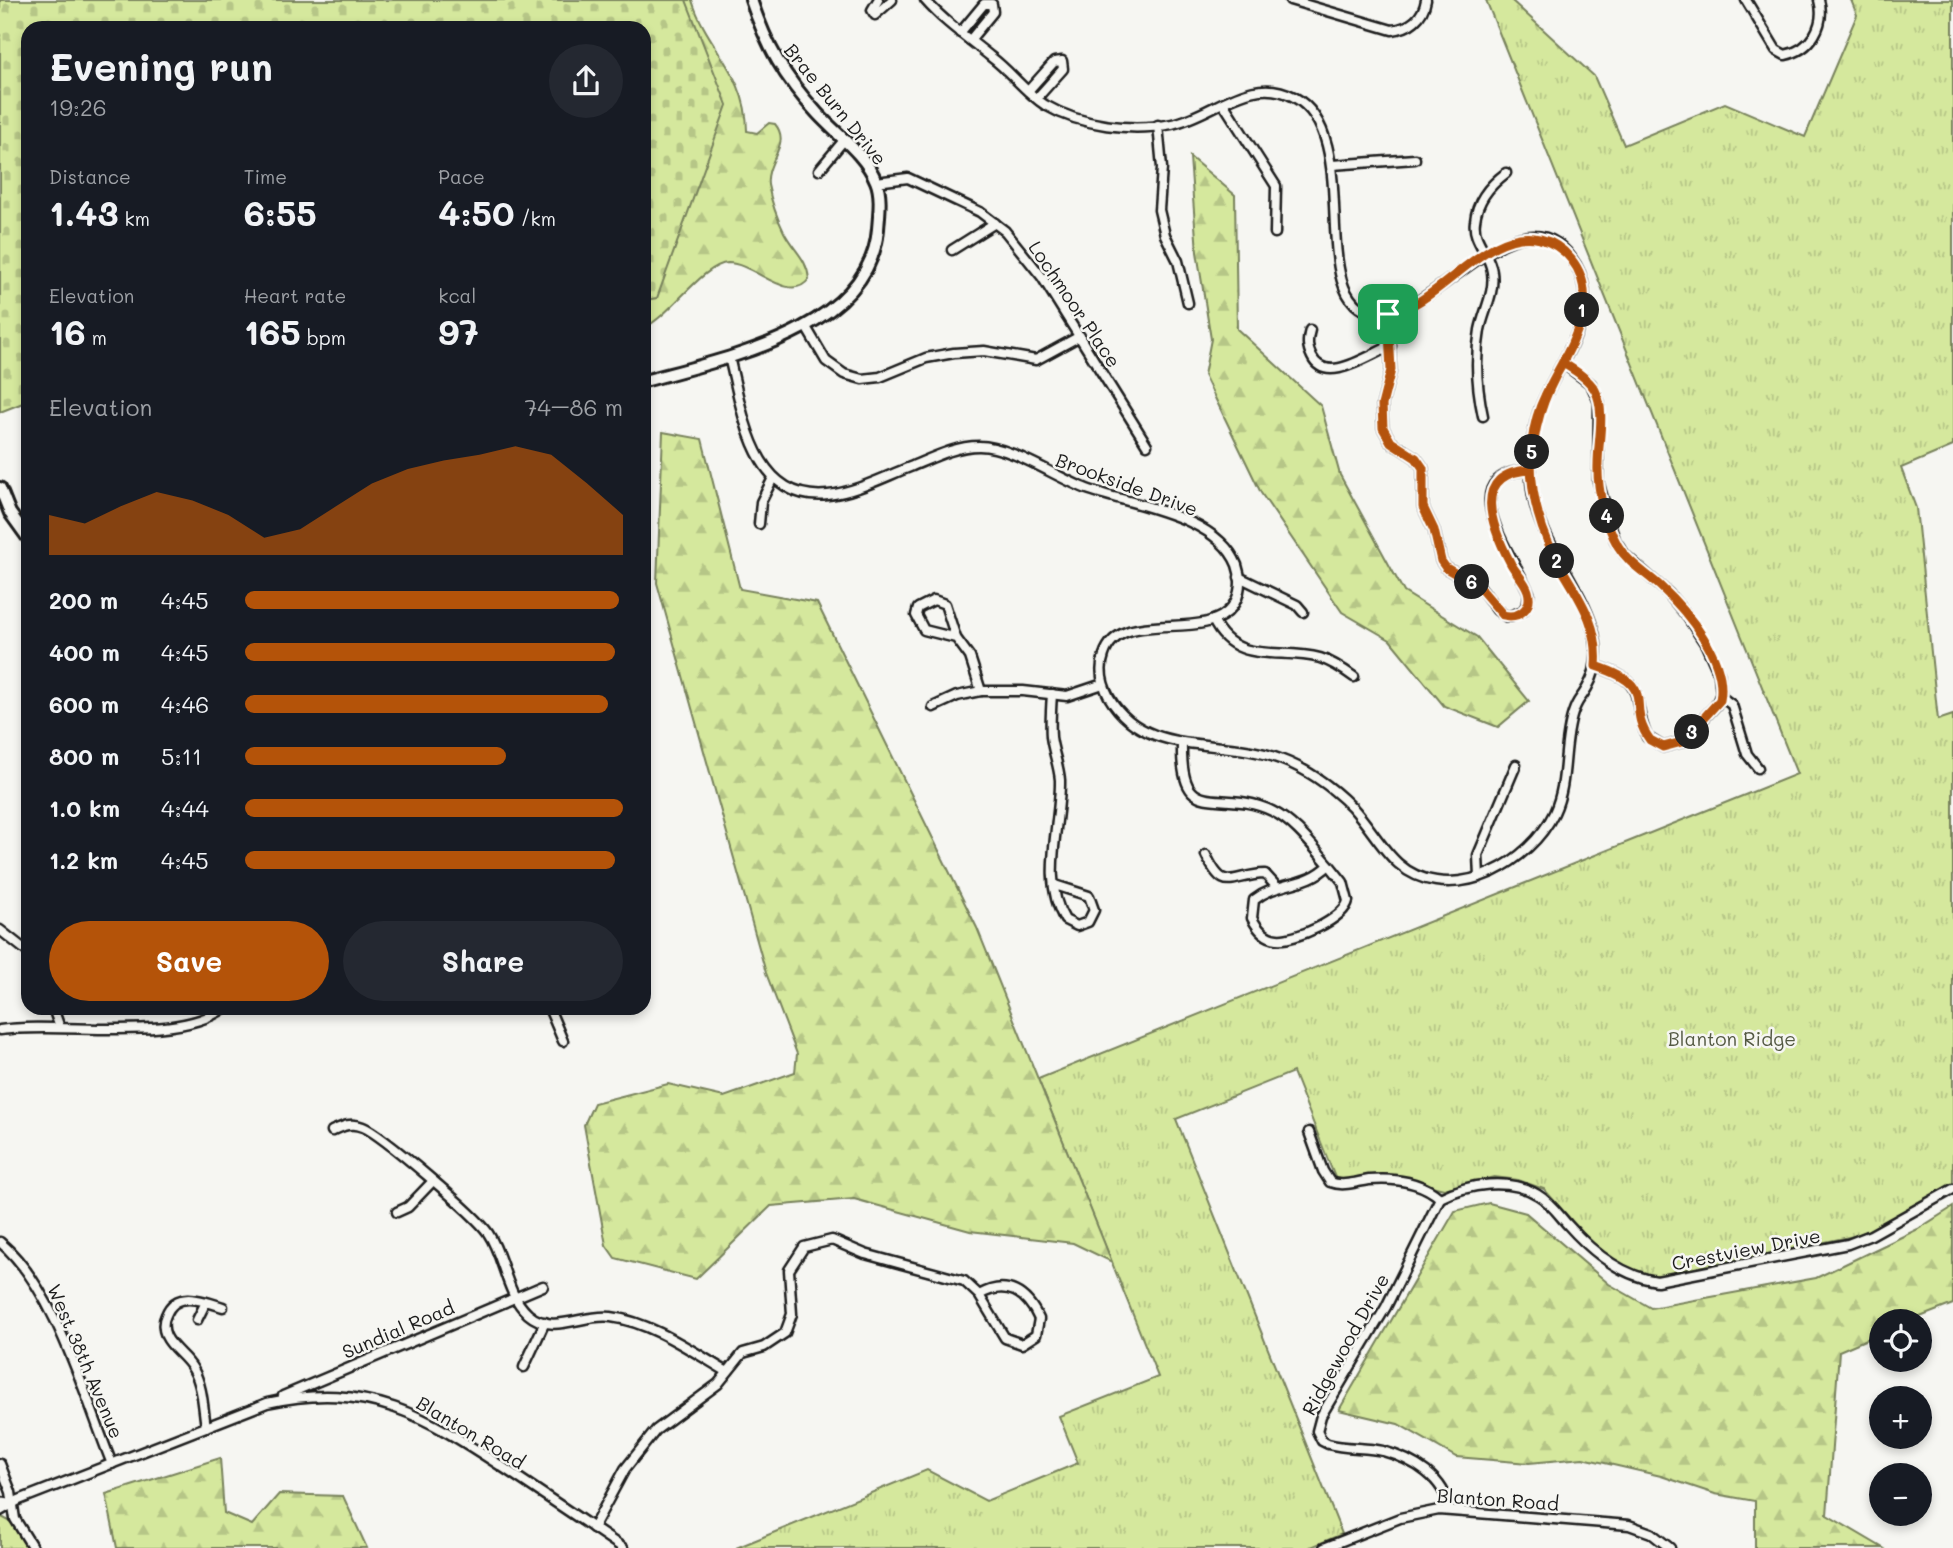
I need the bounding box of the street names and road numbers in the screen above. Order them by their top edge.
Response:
street label: Brae Burn Drive [779,38,893,170]
street label: Lochmoor Place [1023,236,1127,372]
street label: Brookside Drive [1053,447,1201,521]
street label: Crestview Drive [1669,1222,1823,1276]
street label: Ridgewood Drive [1296,1269,1394,1419]
street label: West 38th Avenue [42,1280,130,1442]
street label: Sundial Road [338,1294,458,1364]
street label: Blanton Road [412,1390,530,1474]
street label: Blanton Road [1436,1482,1560,1516]

